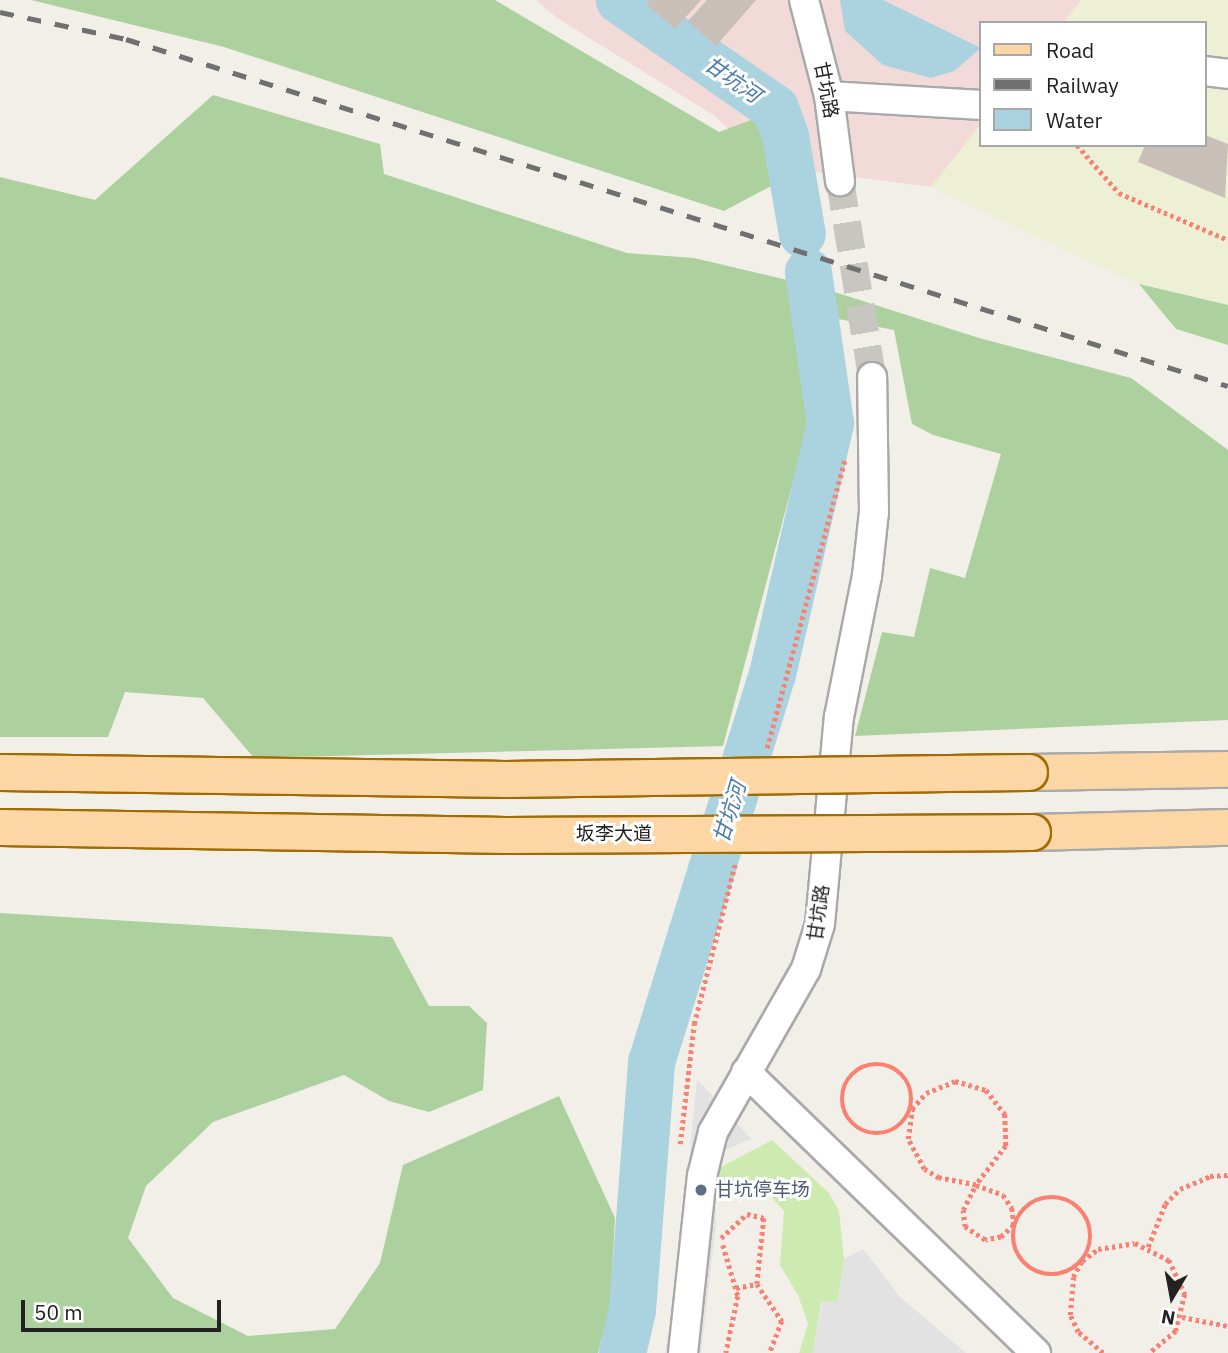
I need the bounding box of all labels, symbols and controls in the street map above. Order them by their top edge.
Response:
legend [979,21,1207,147]
text: Road [1046,36,1094,64]
water label: 甘坑河 [700,51,766,107]
street label: 甘坑路 [809,60,843,120]
text: Railway [1046,71,1119,99]
text: Water [1046,106,1102,134]
water label: 甘坑河 [708,778,750,846]
street label: 坂李大道 [576,823,652,845]
street label: 甘坑路 [804,883,834,943]
place label: 甘坑停车场 [715,1179,810,1201]
marker: 甘坑停车场 [693,1182,709,1198]
north arrow [1137,1262,1207,1332]
scale bar [24,1286,224,1330]
text: 50 m [34,1298,83,1326]
text: N [1159,1305,1177,1331]

